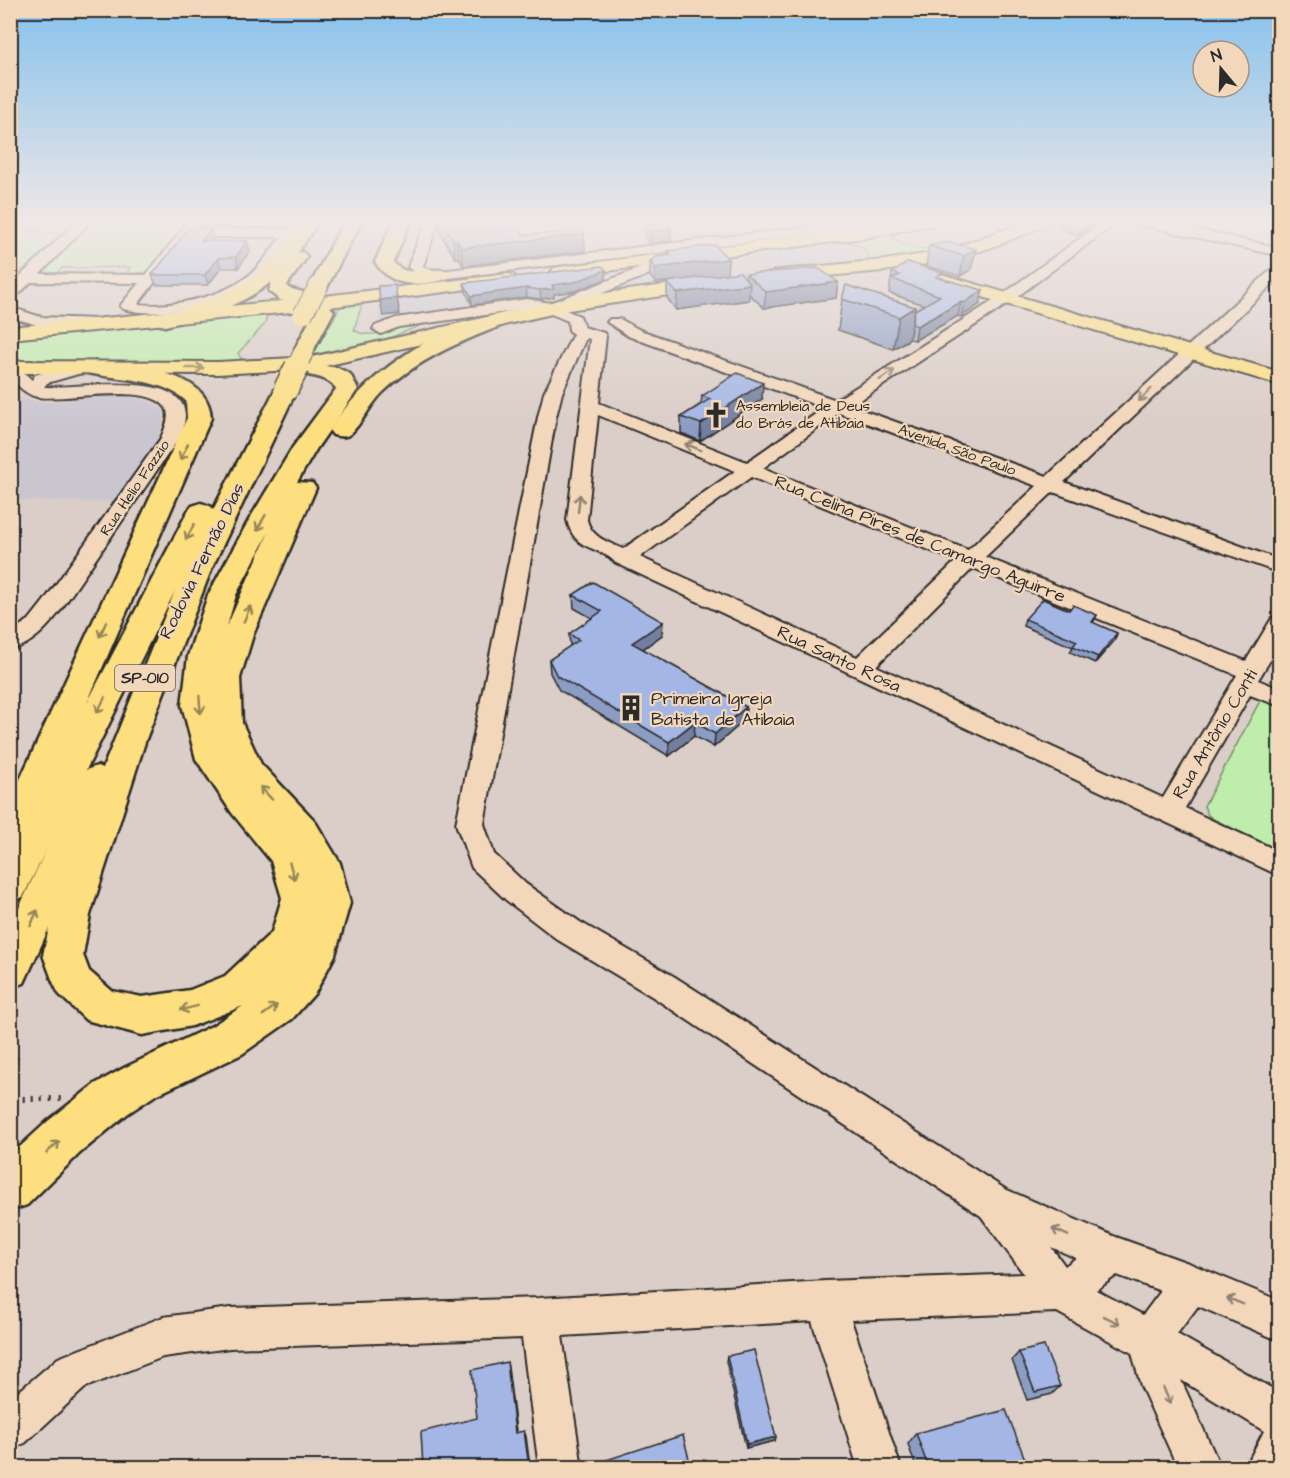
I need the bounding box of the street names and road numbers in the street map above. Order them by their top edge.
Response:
street label: Avenida São Paulo [895,419,1019,481]
street label: Rua Helio Fazzio [95,435,175,540]
street label: Rua Celina Pires de Camargo Aguirre [770,469,1070,610]
street label: Rodovia Fernão Dias [153,479,251,643]
street label: Rua Santo Rosa [773,619,905,699]
street label: Rua Antônio Conti [1166,664,1264,804]
road number: SP-010 [115,665,175,691]

